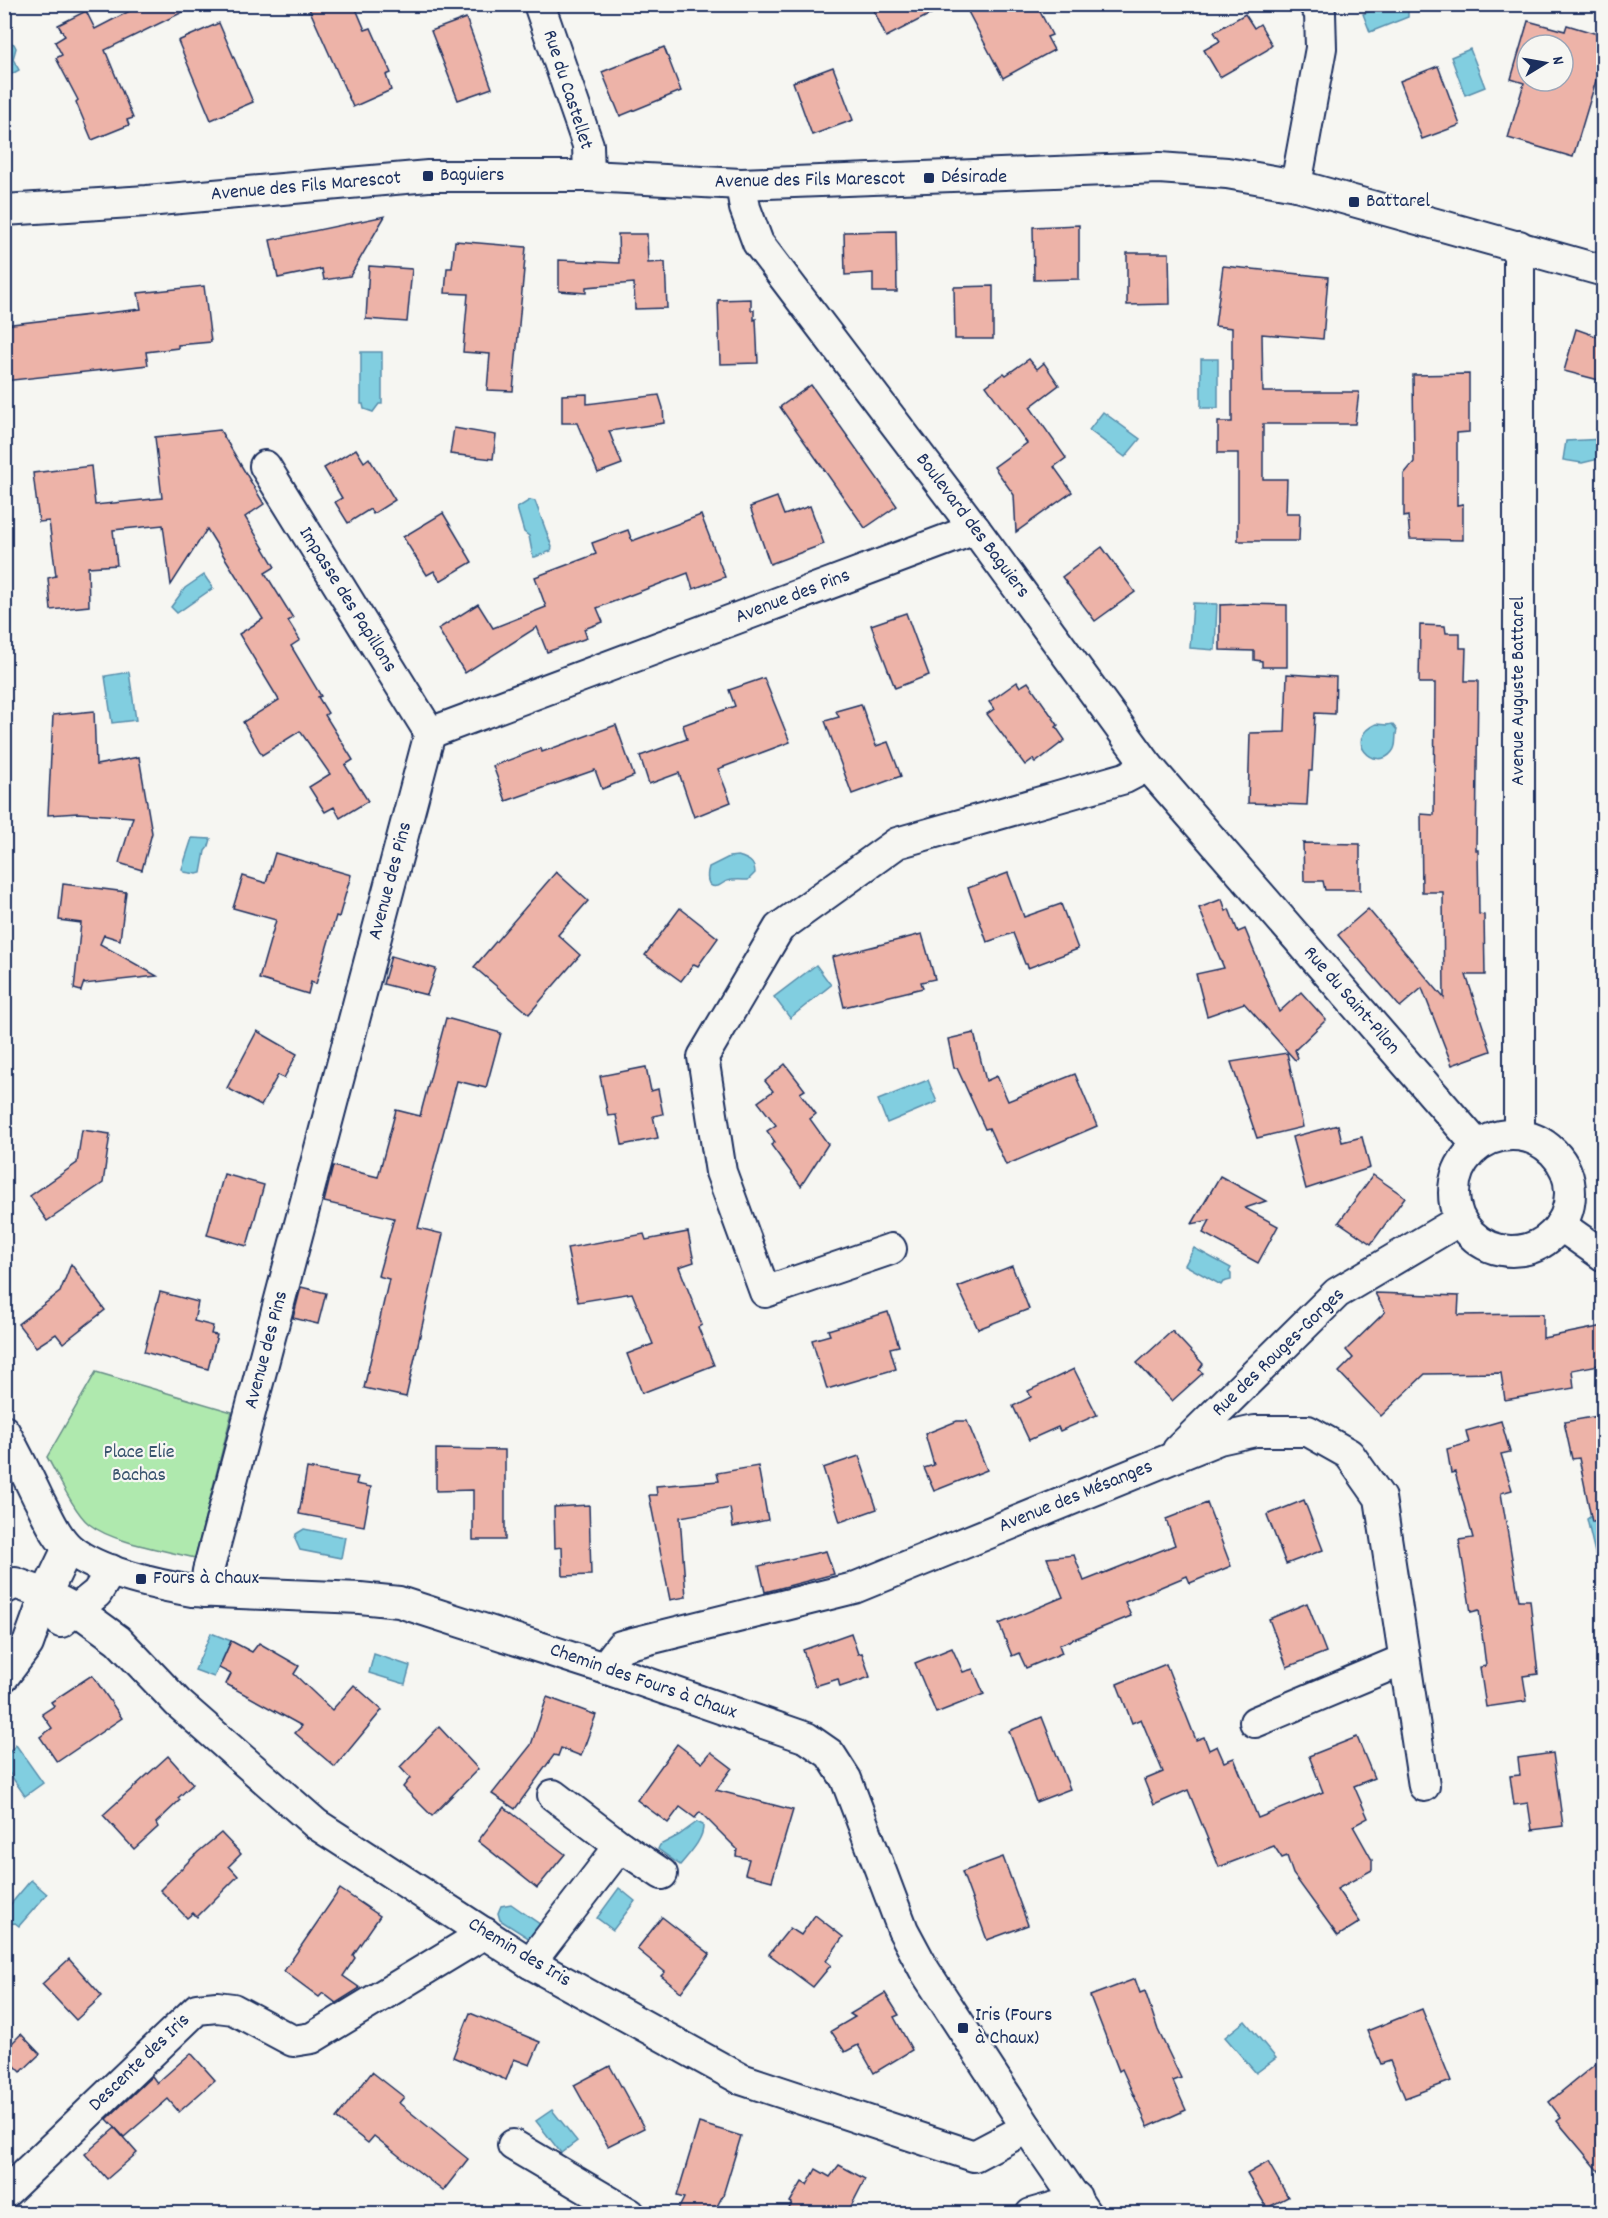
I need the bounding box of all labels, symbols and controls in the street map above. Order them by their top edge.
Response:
street label: Rue du Castellet [535,27,599,153]
north arrow [1515,33,1575,93]
text: N [1545,55,1569,67]
place label: Baguiers [440,162,505,190]
place label: Désirade [941,164,1007,192]
street label: Avenue des Fils Marescot [210,165,402,209]
street label: Avenue des Fils Marescot [714,165,906,197]
marker: Baguiers [421,169,435,183]
marker: Désirade [922,171,936,185]
place label: Battarel [1366,188,1430,216]
marker: Battarel [1347,195,1361,209]
street label: Boulevard des Baguiers [908,448,1036,604]
street label: Impasse des Papillons [291,522,403,678]
street label: Avenue des Pins [732,562,854,632]
street label: Avenue Auguste Battarel [1505,596,1533,786]
street label: Avenue des Pins [362,819,420,943]
street label: Rue du Saint-Pilon [1296,941,1406,1061]
street label: Rue des Rouges-Gorges [1206,1282,1352,1424]
street label: Avenue des Pins [238,1288,296,1412]
park label: Place Elie Bachas [104,1439,175,1490]
street label: Avenue des Mésanges [995,1453,1157,1541]
place label: Fours à Chaux [153,1565,259,1593]
marker: Fours à Chaux [134,1572,148,1586]
street label: Chemin des Fours à Chaux [546,1637,741,1727]
street label: Chemin des Iris [462,1911,576,1995]
place label: Iris (Fours à Chaux) [975,2002,1052,2053]
street label: Descente des Iris [83,2007,197,2119]
marker: Iris (Fours à Chaux) [956,2021,970,2035]

